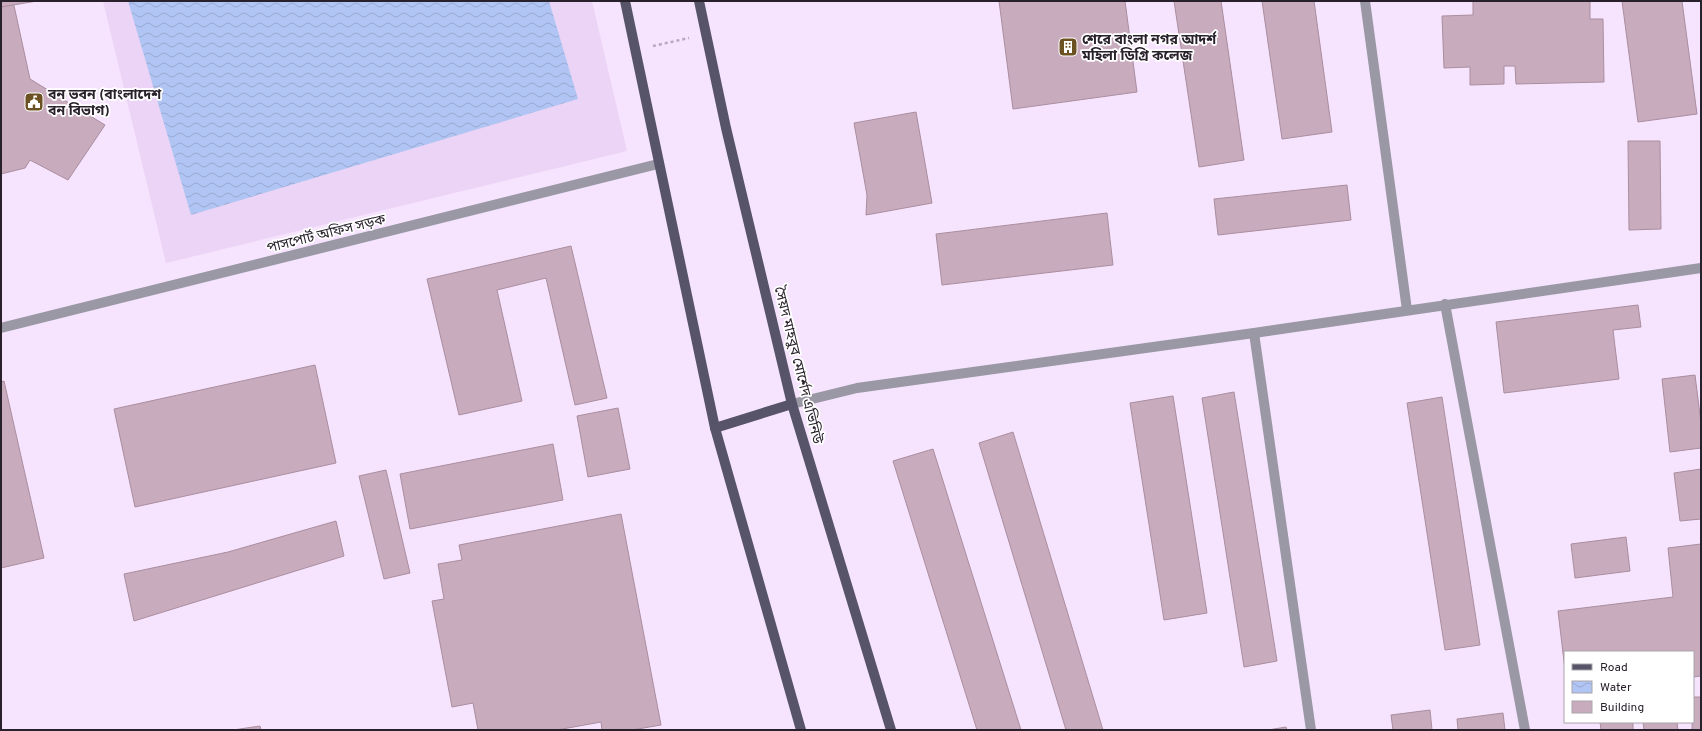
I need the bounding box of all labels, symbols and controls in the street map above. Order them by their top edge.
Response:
place label: শেরে বাংলা নগর আদর্শ মহিলা ডিগ্রি কলেজ [1081,30,1217,65]
building icon: শেরে বাংলা নগর আদর্শ মহিলা ডিগ্রি কলেজ [1057,36,1079,58]
place label: বন ভবন (বাংলাদেশ বন বিভাগ) [47,87,162,120]
public building icon: বন ভবন (বাংলাদেশ বন বিভাগ) [23,91,45,113]
street label: পাসপোর্ট অফিস সড়ক [265,210,388,257]
street label: সৈয়দ মাহবুব মোর্শেদ এভিনিউ [770,283,828,447]
legend [1564,651,1694,723]
text: Road [1600,660,1628,676]
text: Water [1600,680,1632,696]
text: Building [1600,700,1644,716]

